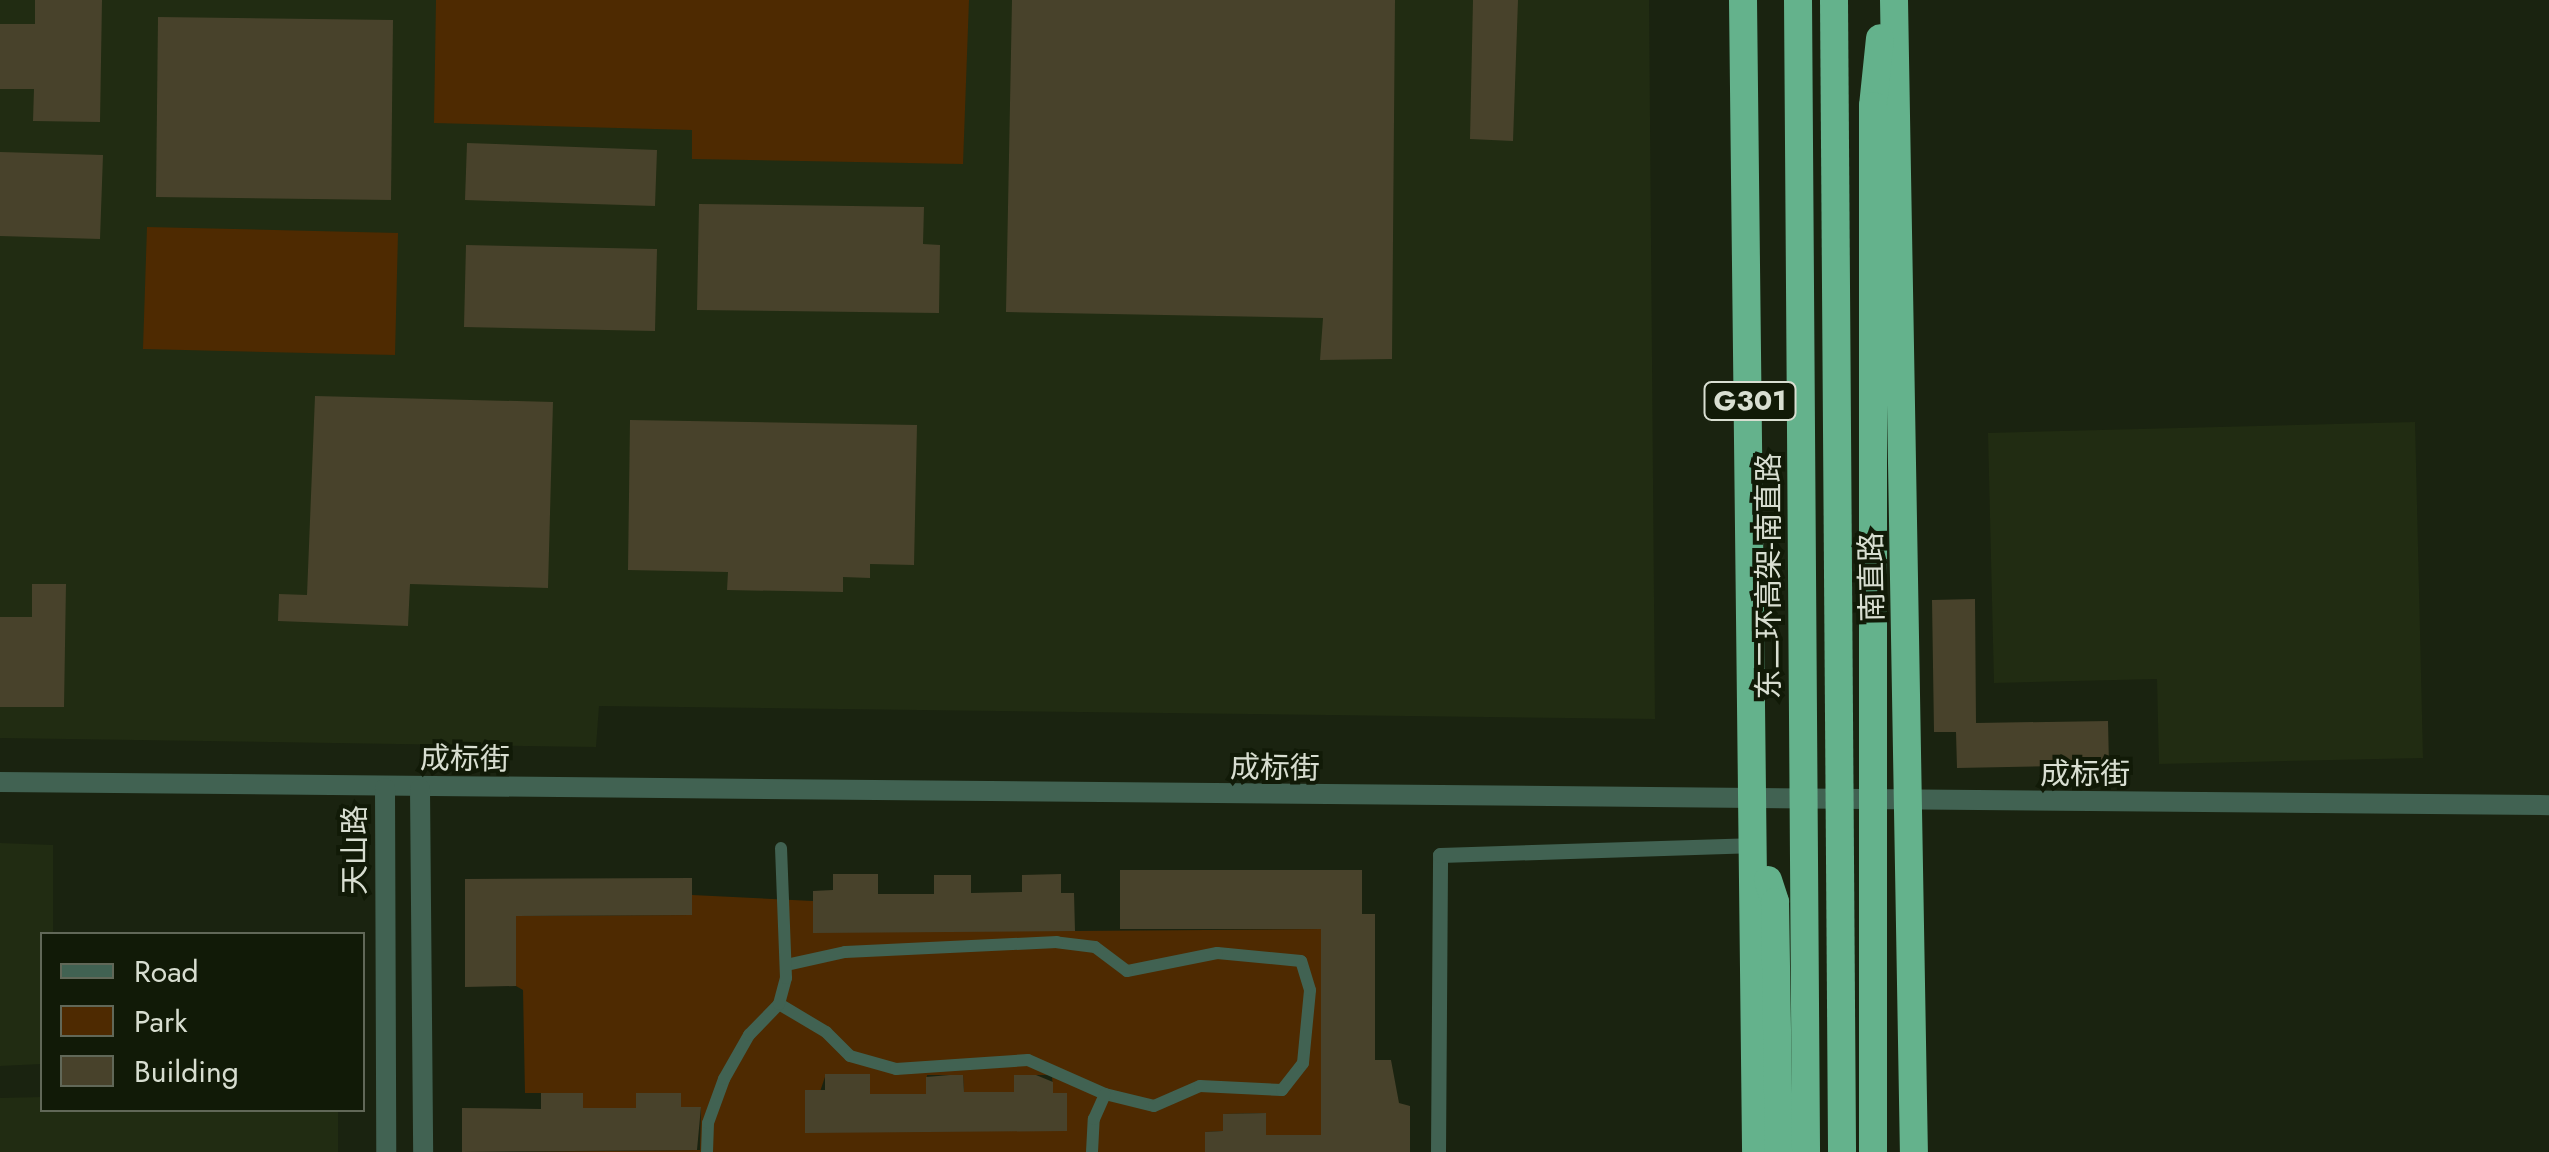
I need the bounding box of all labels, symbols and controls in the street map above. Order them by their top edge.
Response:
road number: G301 [1702,378,1798,424]
street label: 东二环高架-南直路 [1751,453,1787,699]
street label: 南直路 [1853,532,1891,622]
street label: 成标街 [420,740,510,778]
street label: 成标街 [1230,749,1320,787]
street label: 成标街 [2040,756,2130,792]
street label: 天山路 [337,805,373,895]
legend [40,932,365,1112]
text: Road [134,950,199,993]
text: Park [134,1000,187,1043]
text: Building [134,1050,239,1093]

